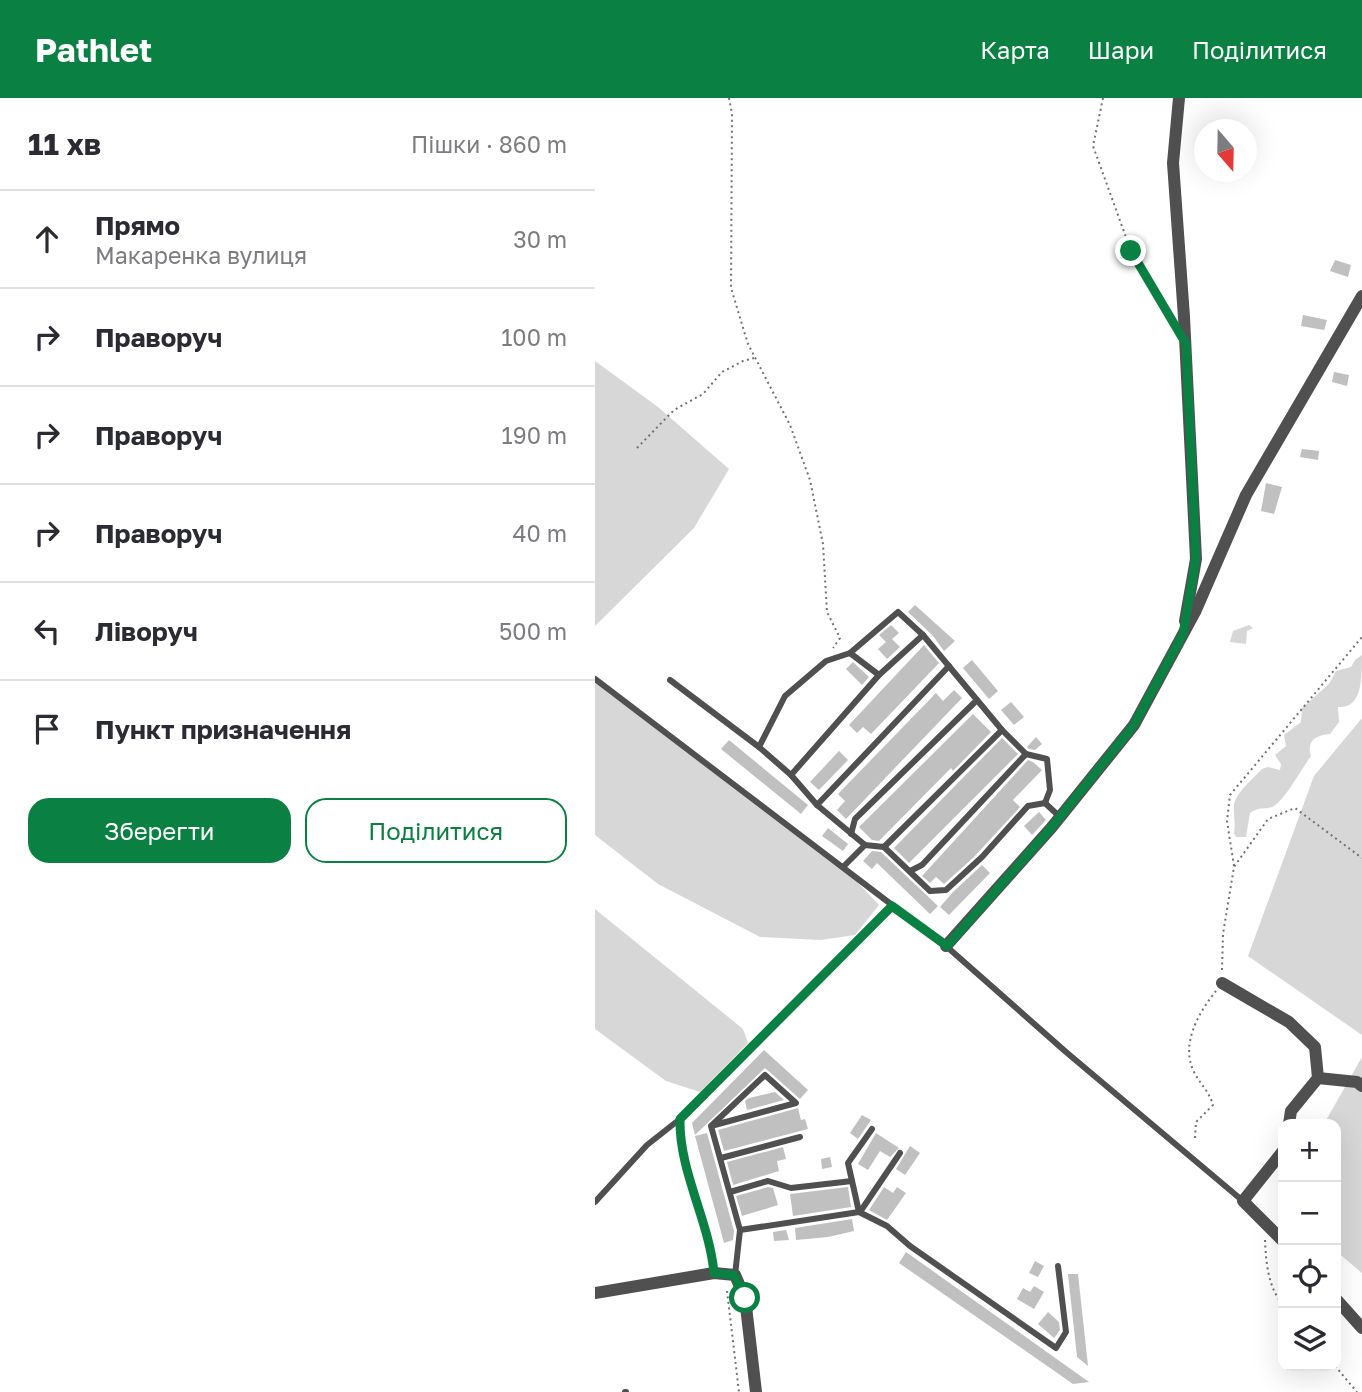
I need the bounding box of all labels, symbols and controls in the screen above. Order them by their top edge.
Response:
text: Pathlet [35,30,152,69]
text: Карта [980,35,1050,64]
text: Шари [1088,35,1154,64]
text: Поділитися [1192,35,1327,64]
north arrow [1194,119,1257,182]
text: 11 хв [28,126,101,162]
text: Пішки · 860 m [411,130,567,158]
text: Прямо [95,210,180,241]
icon: ahead [28,220,66,258]
text: 30 m [513,225,567,253]
route end [1115,235,1146,266]
text: Макаренка вулиця [95,241,307,269]
icon: right [28,318,66,356]
text: Праворуч [95,322,223,353]
text: 100 m [501,323,567,351]
icon: right [28,416,66,454]
text: Праворуч [95,420,223,451]
text: 190 m [502,421,567,449]
icon: right [28,514,66,552]
text: Праворуч [95,518,223,549]
text: 40 m [513,519,567,547]
icon: left [28,612,66,650]
text: Ліворуч [95,616,198,647]
text: 500 m [499,617,567,645]
icon: arrive [28,710,66,748]
text: Пункт призначення [95,714,351,745]
button: Зберегти [28,798,291,863]
button: Поділитися [305,798,567,863]
map controls [1278,1119,1341,1371]
button: + [1278,1119,1341,1182]
button: − [1278,1182,1341,1245]
button: locate [1278,1245,1341,1308]
route start [729,1282,760,1313]
button: layers [1278,1308,1341,1371]

